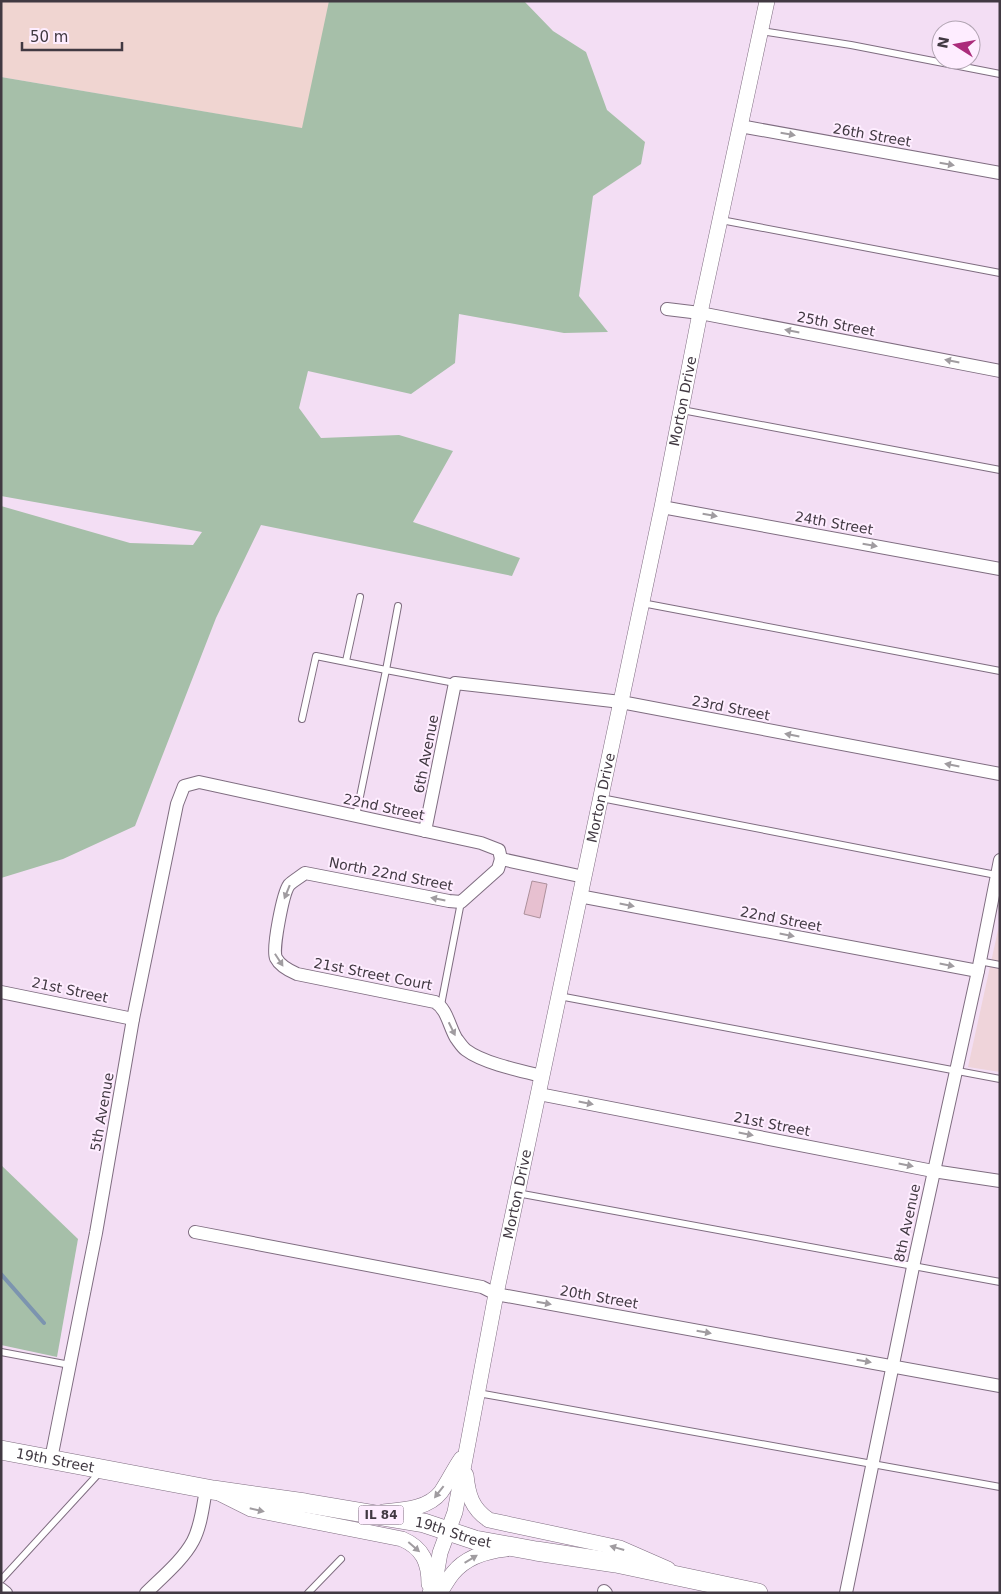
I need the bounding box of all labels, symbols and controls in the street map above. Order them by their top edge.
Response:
scale bar [22,20,122,52]
north arrow [931,20,981,70]
text: 50 m [30,28,68,46]
text: N [934,35,952,50]
street label: 26th Street [832,120,913,150]
one-way arrow [780,131,796,139]
one-way arrow [940,160,956,168]
street label: 25th Street [796,309,877,340]
one-way arrow [784,326,800,334]
street label: Morton Drive [666,355,699,447]
one-way arrow [943,357,959,365]
street label: 24th Street [794,508,875,538]
one-way arrow [702,512,718,520]
one-way arrow [862,541,878,549]
street label: 23rd Street [691,693,772,724]
street label: 6th Avenue [411,713,441,795]
one-way arrow [784,730,800,738]
street label: Morton Drive [583,752,618,844]
one-way arrow [944,761,959,769]
street label: 22nd Street [342,791,427,824]
street label: North 22nd Street [328,854,455,894]
one-way arrow [283,885,291,900]
one-way arrow [430,895,446,903]
one-way arrow [619,902,635,910]
street label: 22nd Street [739,903,824,935]
one-way arrow [779,931,794,939]
one-way arrow [275,953,284,967]
street label: 21st Street Court [312,955,434,993]
one-way arrow [939,961,955,969]
street label: 21st Street [30,974,110,1006]
one-way arrow [448,1022,456,1036]
street label: 5th Avenue [87,1071,117,1153]
one-way arrow [579,1100,595,1108]
street label: 21st Street [732,1109,812,1139]
one-way arrow [738,1131,754,1139]
street label: Morton Drive [500,1148,534,1240]
one-way arrow [898,1162,914,1170]
street label: 8th Avenue [891,1182,923,1264]
street label: 20th Street [559,1282,640,1312]
one-way arrow [537,1299,553,1307]
one-way arrow [697,1328,712,1336]
one-way arrow [856,1358,872,1366]
street label: 19th Street [15,1445,96,1475]
one-way arrow [434,1485,445,1498]
one-way arrow [249,1506,265,1514]
road number: IL 84 [358,1506,404,1524]
street label: 19th Street [414,1514,493,1551]
one-way arrow [407,1541,419,1553]
one-way arrow [610,1544,625,1552]
one-way arrow [465,1555,478,1564]

